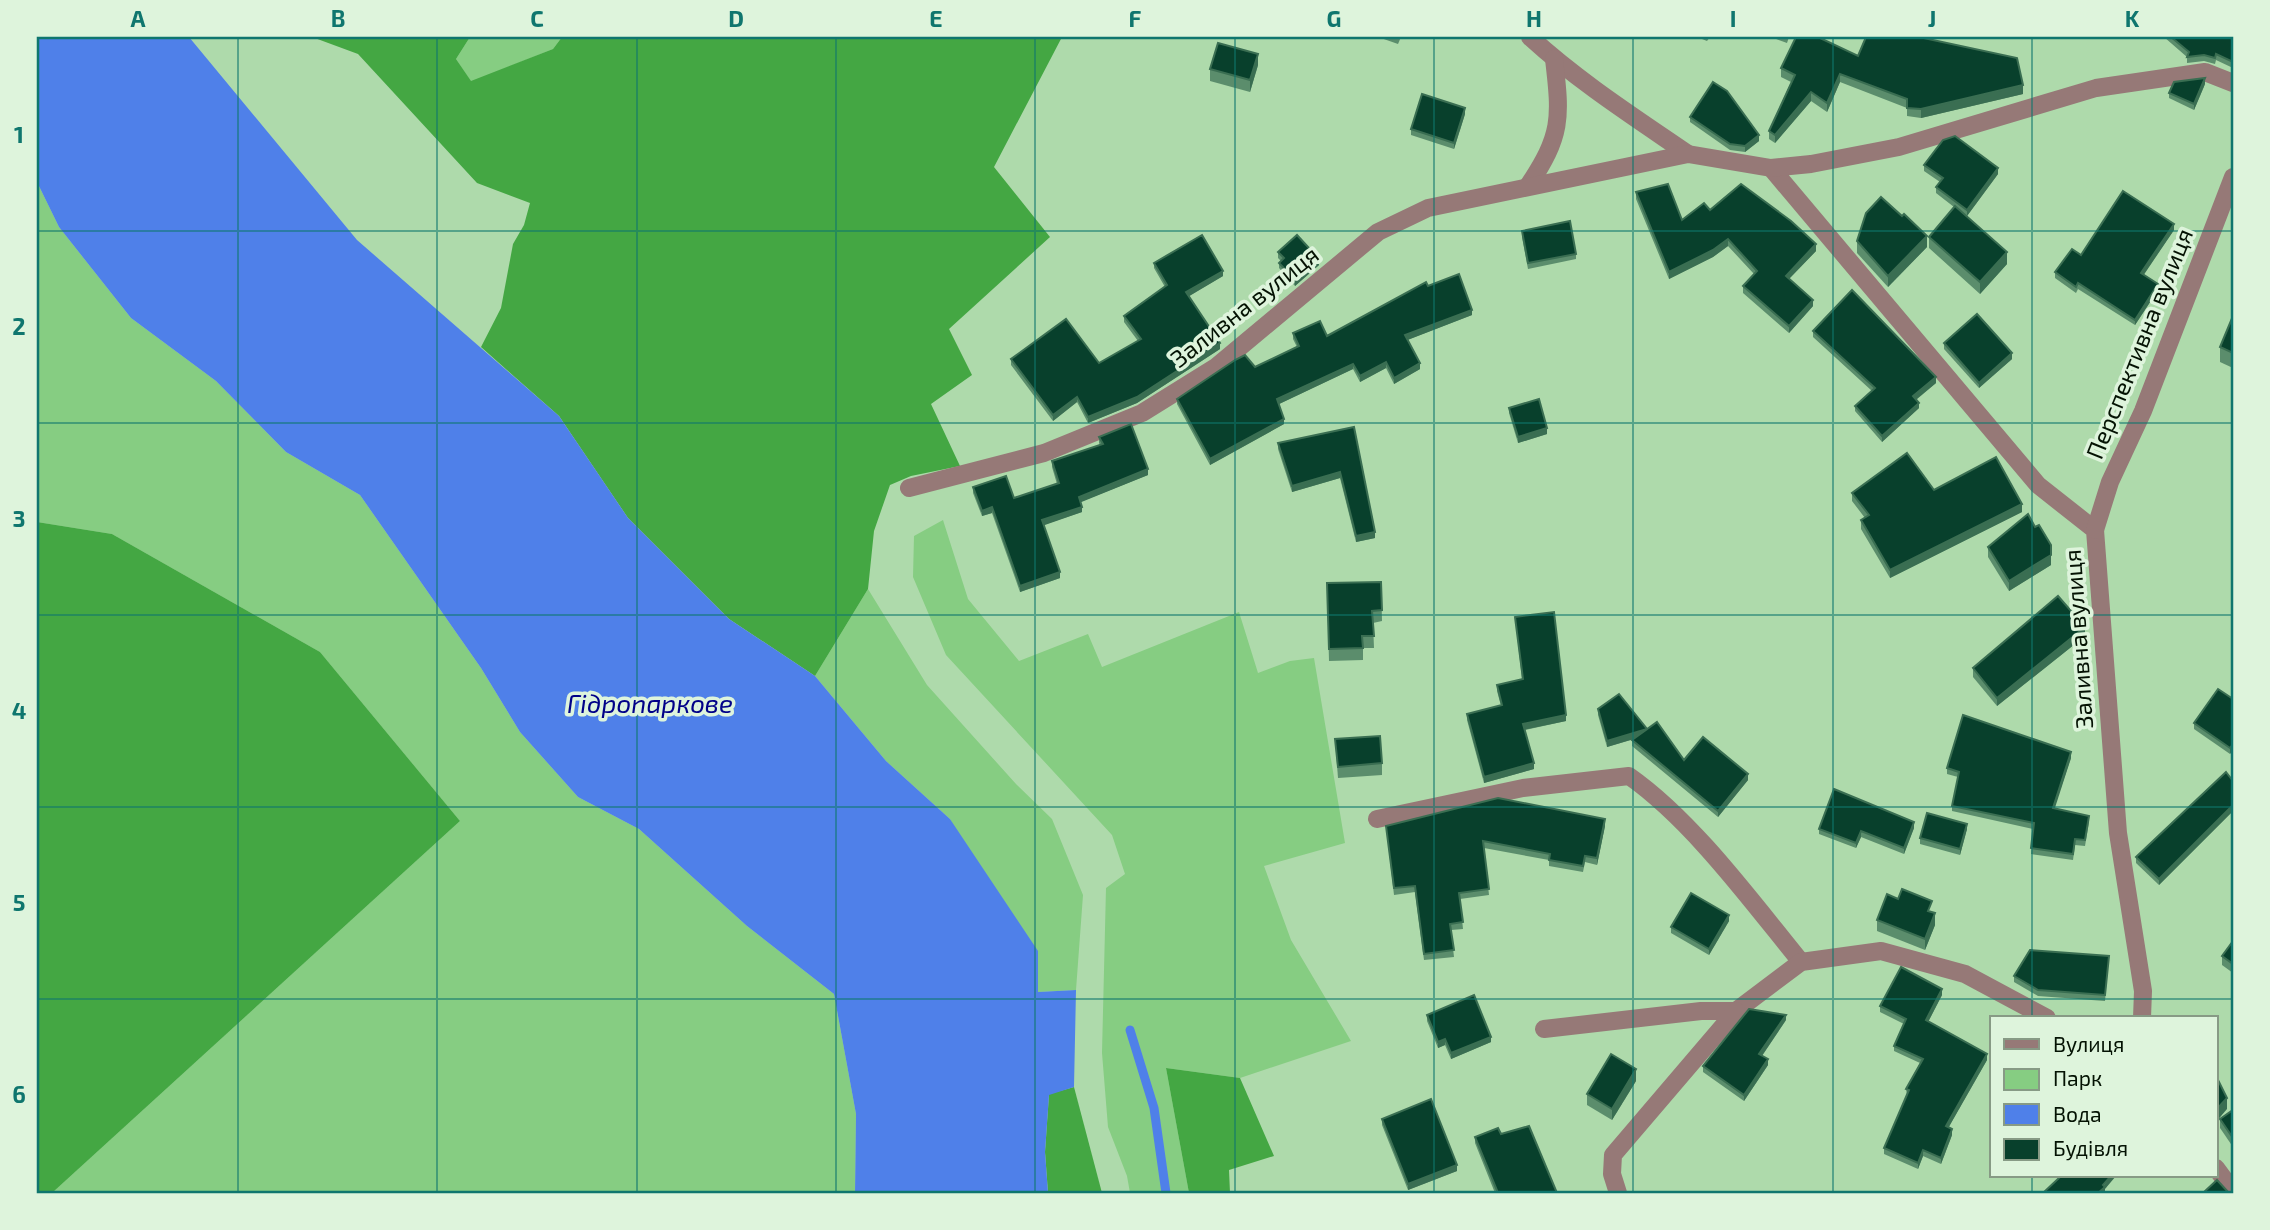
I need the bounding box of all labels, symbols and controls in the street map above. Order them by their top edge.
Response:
text: A [130,4,146,32]
text: B [331,4,345,32]
text: C [530,4,544,32]
text: D [728,4,744,32]
text: E [929,4,943,32]
text: F [1129,4,1142,32]
text: G [1327,4,1341,32]
text: H [1526,4,1542,32]
text: I [1730,4,1736,32]
text: J [1928,4,1936,32]
text: K [2125,4,2140,32]
text: 1 [14,120,24,148]
street label: Перспективна вулиця [2079,224,2199,463]
street label: Заливна вулиця [1164,239,1324,373]
text: 2 [12,312,26,340]
text: 3 [12,504,26,532]
street label: Заливна вулиця [2057,548,2099,730]
water label: Гідропаркове [567,687,733,718]
text: 4 [12,696,26,724]
text: 5 [13,888,25,916]
legend [1990,1016,2218,1178]
text: Вулиця [2053,1031,2124,1057]
text: Парк [2053,1065,2102,1090]
text: 6 [12,1080,26,1108]
text: Вода [2053,1101,2102,1126]
text: Будівля [2053,1135,2128,1161]

